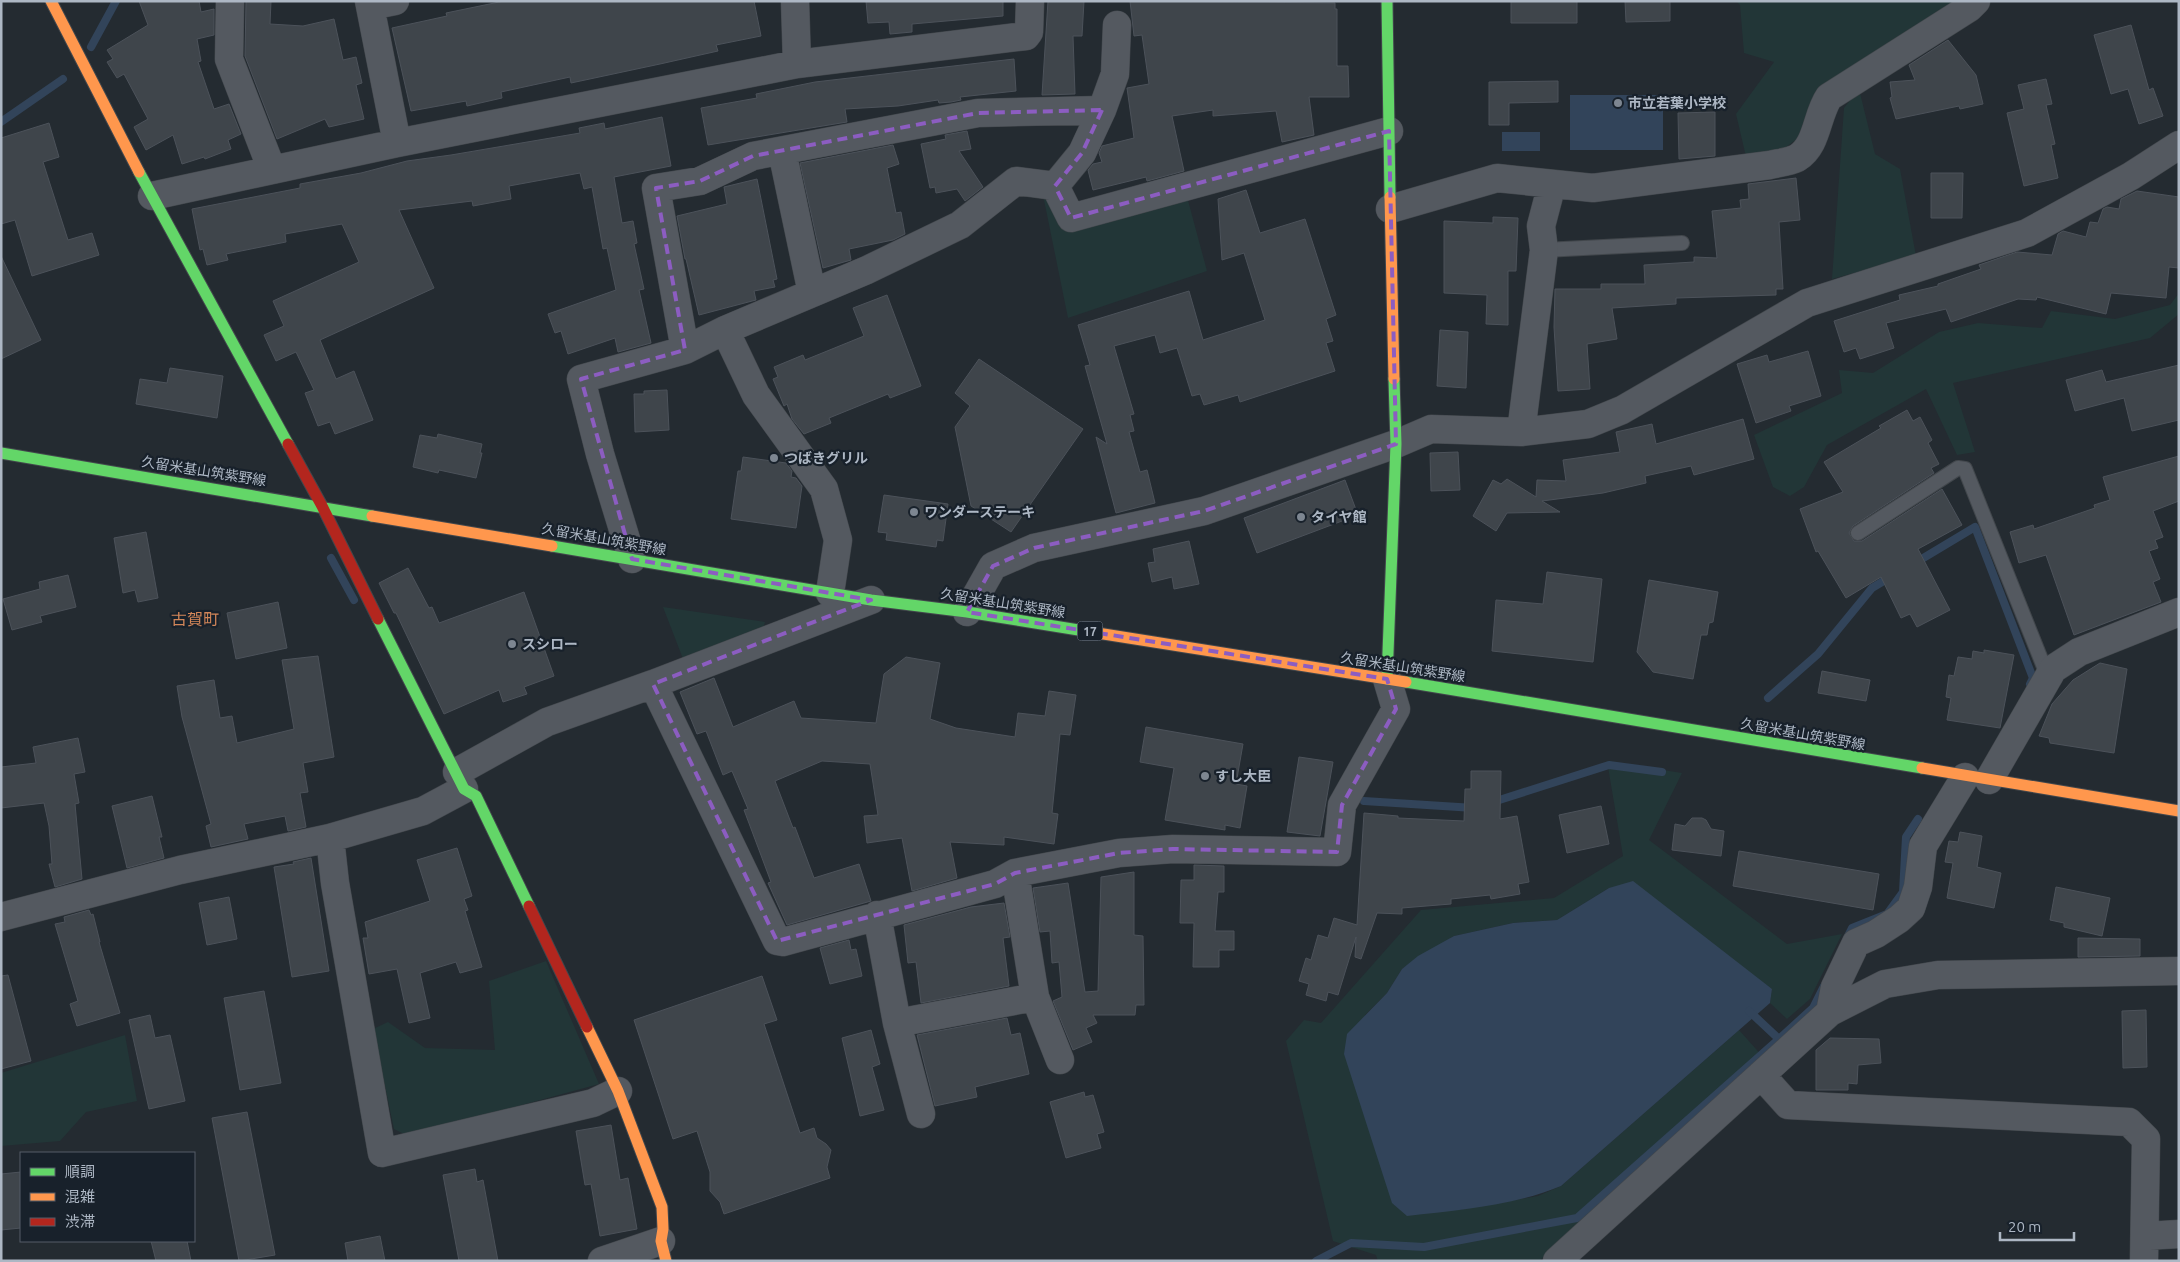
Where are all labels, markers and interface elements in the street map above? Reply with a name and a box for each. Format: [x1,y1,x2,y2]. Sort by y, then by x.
place label: 市立若葉小学校 [1628,95,1726,111]
marker: 市立若葉小学校 [1612,97,1624,109]
place label: つばきグリル [784,450,868,466]
marker: つばきグリル [768,452,780,464]
street label: 久留米基山筑紫野線 [141,453,267,489]
place label: ワンダーステーキ [924,504,1035,520]
marker: ワンダーステーキ [908,506,920,518]
place label: タイヤ館 [1311,509,1367,525]
marker: タイヤ館 [1295,511,1307,523]
street label: 久留米基山筑紫野線 [541,520,667,558]
street label: 久留米基山筑紫野線 [940,585,1066,621]
district label: 古賀町 [171,610,219,628]
road number: 17 [1078,622,1102,640]
place label: スシロー [522,636,578,652]
marker: スシロー [506,638,518,650]
street label: 久留米基山筑紫野線 [1340,649,1466,685]
street label: 久留米基山筑紫野線 [1740,715,1866,753]
place label: すし大臣 [1215,768,1271,784]
marker: すし大臣 [1199,770,1211,782]
legend [20,1152,195,1242]
text: 順調 [65,1163,95,1180]
text: 混雑 [65,1188,95,1205]
scale bar [2000,1210,2074,1242]
text: 渋滞 [65,1213,95,1230]
text: 20 m [2008,1218,2041,1235]

